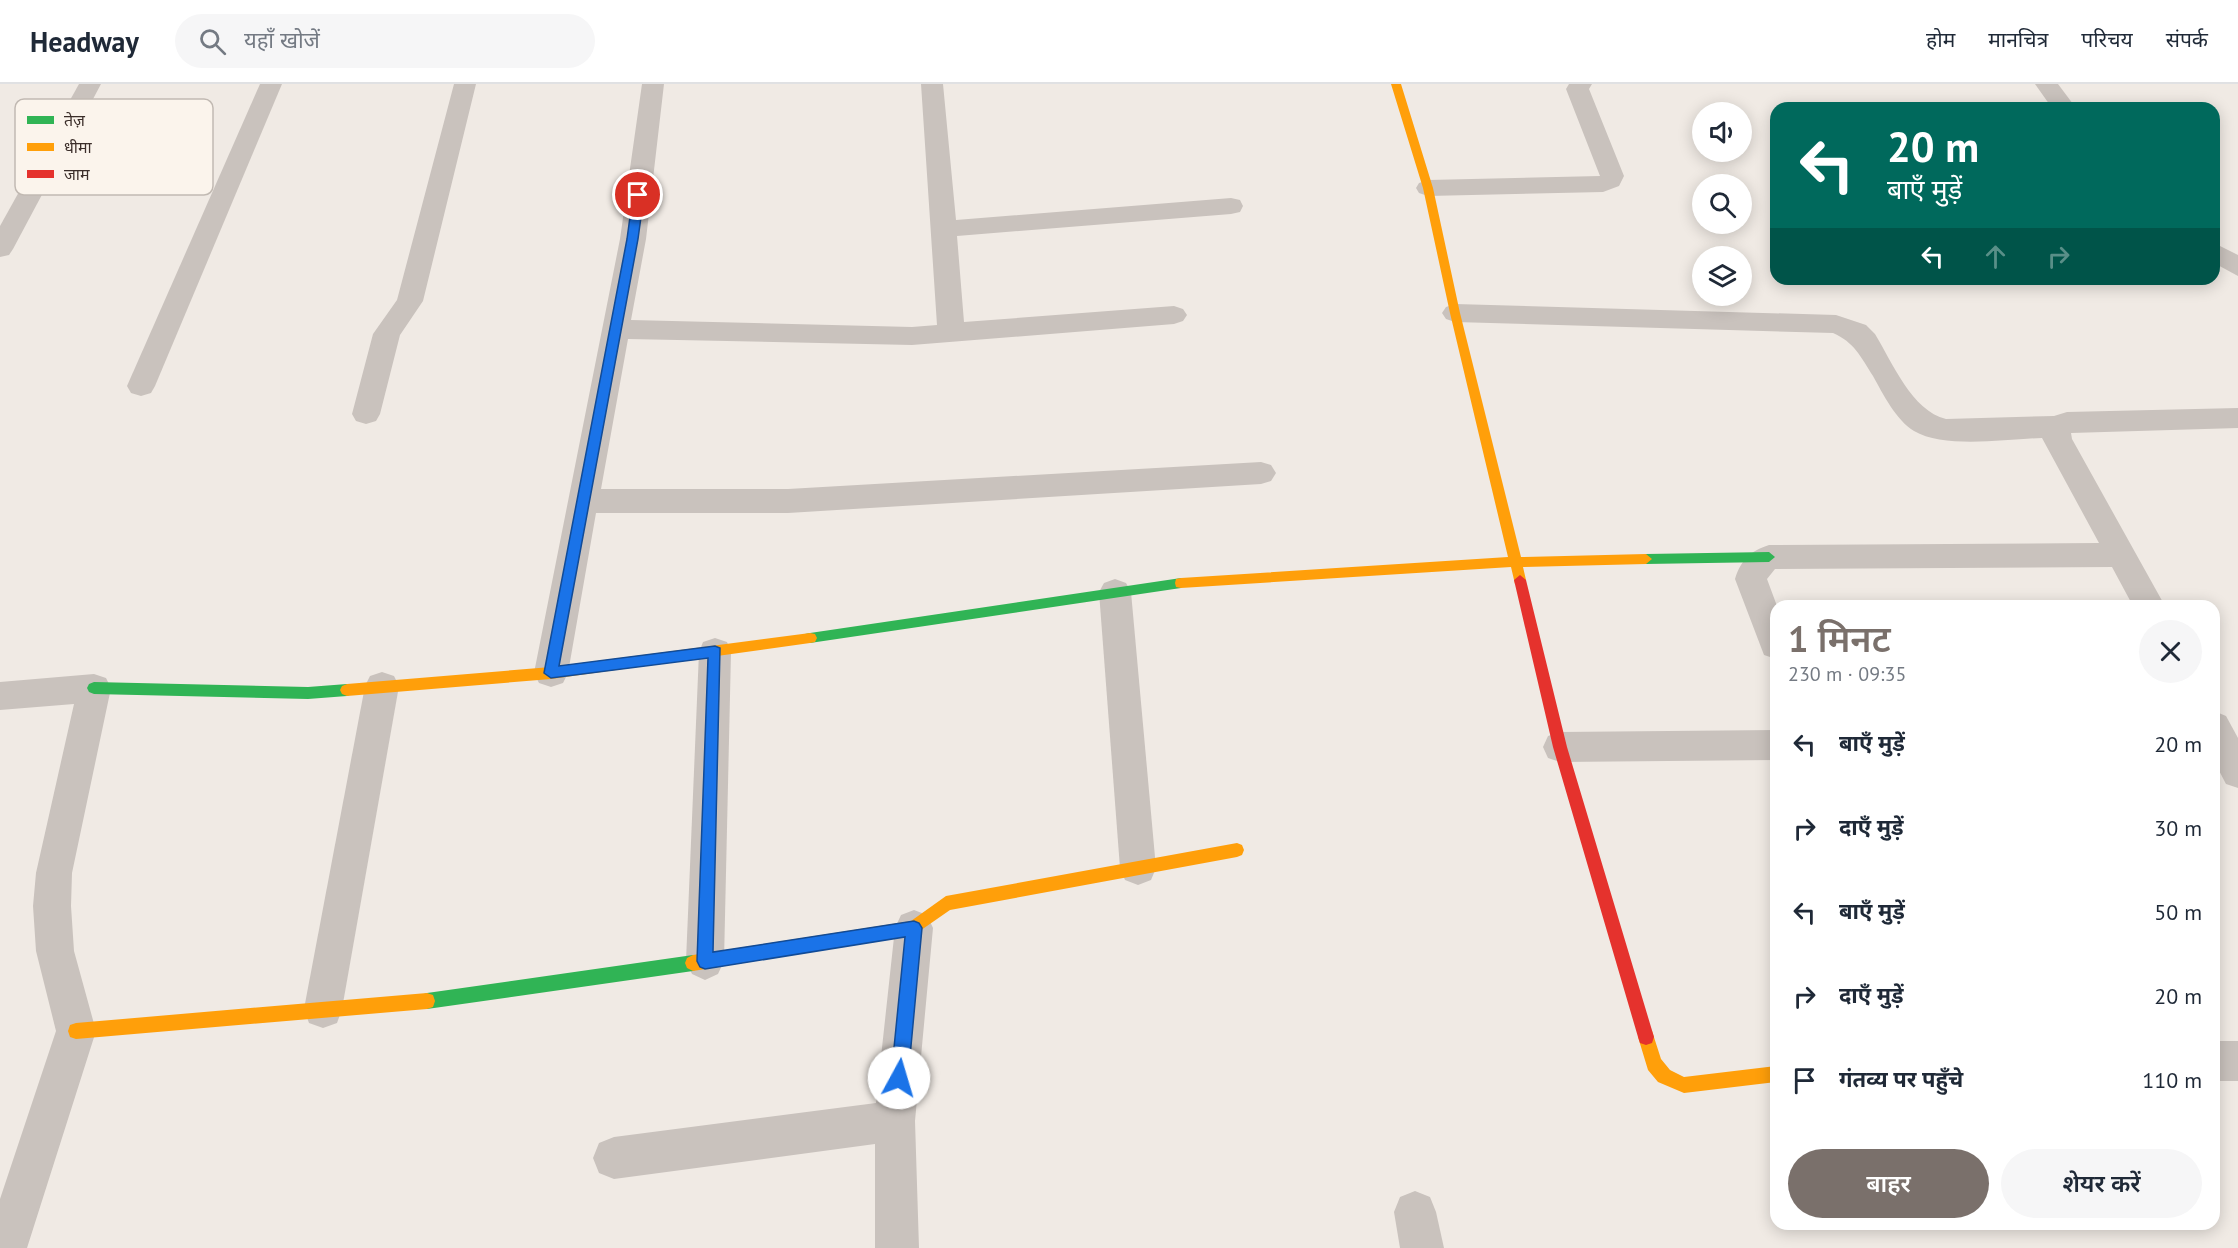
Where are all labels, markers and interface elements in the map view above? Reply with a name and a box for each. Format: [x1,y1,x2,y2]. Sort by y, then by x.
search box [175,14,595,68]
text: Headway [30,23,139,60]
icon: search [196,25,229,58]
text: यहाँ खोजें [244,26,320,54]
text: होम [1926,26,1955,53]
text: मानचित्र [1988,26,2048,53]
text: परिचय [2081,26,2133,53]
text: संपर्क [2166,26,2208,53]
legend [15,99,213,195]
map controls [1692,102,1752,306]
button: sound [1692,102,1752,162]
text: तेज़ [64,110,86,130]
text: 20 m [1887,119,1979,174]
icon: left [1788,126,1866,204]
text: धीमा [64,137,93,157]
text: जाम [64,164,90,184]
pin [612,169,663,220]
text: बाएँ मुड़ें [1887,172,1962,206]
button: search [1692,174,1752,234]
icon: arrive [621,178,654,211]
icon: left [1916,240,1949,273]
icon: ahead [1979,240,2012,273]
icon: right [2042,240,2075,273]
button: layers [1692,246,1752,306]
text: 1 मिनट [1788,615,1891,662]
button: close [2139,620,2202,683]
text: 230 m · 09:35 [1788,661,1906,687]
icon: left [1788,728,1821,761]
text: बाएँ मुड़ें [1839,729,1905,757]
text: 20 m [2154,730,2202,758]
icon: right [1788,812,1821,845]
text: दाएँ मुड़ें [1839,813,1904,841]
text: 30 m [2154,814,2202,842]
icon: left [1788,896,1821,929]
text: बाएँ मुड़ें [1839,897,1905,925]
text: 50 m [2154,898,2202,926]
icon: right [1788,980,1821,1013]
text: दाएँ मुड़ें [1839,981,1904,1009]
text: 20 m [2154,982,2202,1010]
position arrow [867,1046,931,1110]
icon: arrive [1788,1064,1821,1097]
text: गंतव्य पर पहुँचे [1839,1065,1963,1093]
text: 110 m [2142,1066,2202,1094]
button: बाहर [1788,1149,1989,1218]
button: शेयर करें [2001,1149,2202,1218]

